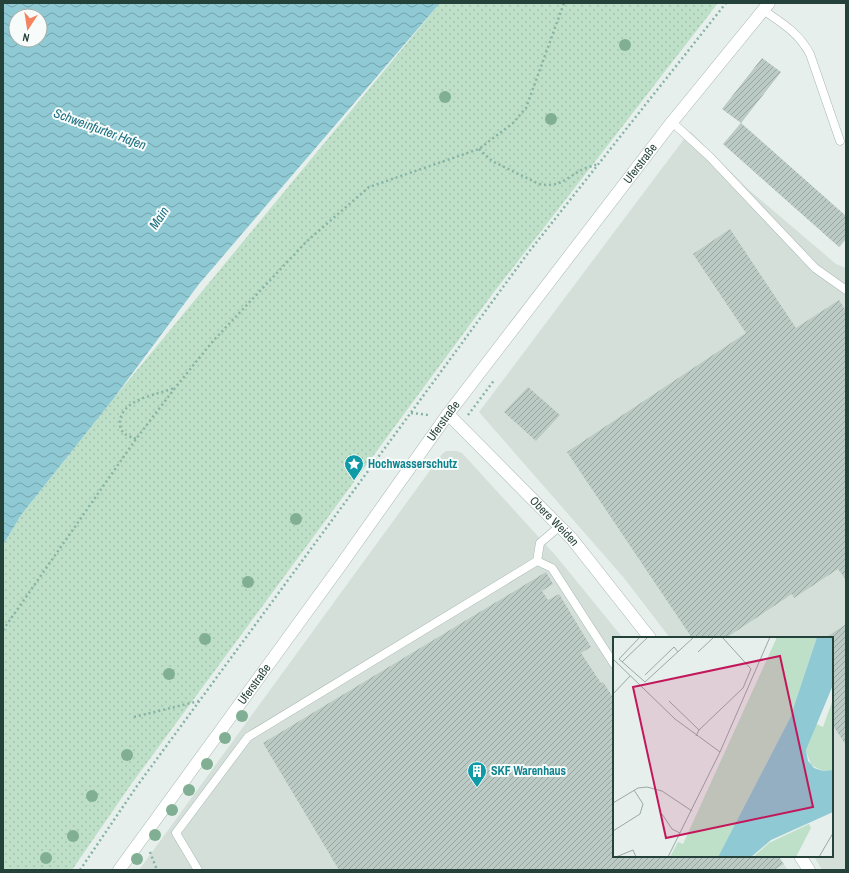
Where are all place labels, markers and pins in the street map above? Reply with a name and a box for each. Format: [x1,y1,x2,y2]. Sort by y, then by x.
place icon: Hochwasserschutz [343,453,365,481]
place label: Hochwasserschutz [368,456,457,472]
building icon: SKF Warenhaus [466,760,488,788]
place label: SKF Warenhaus [491,763,567,779]

